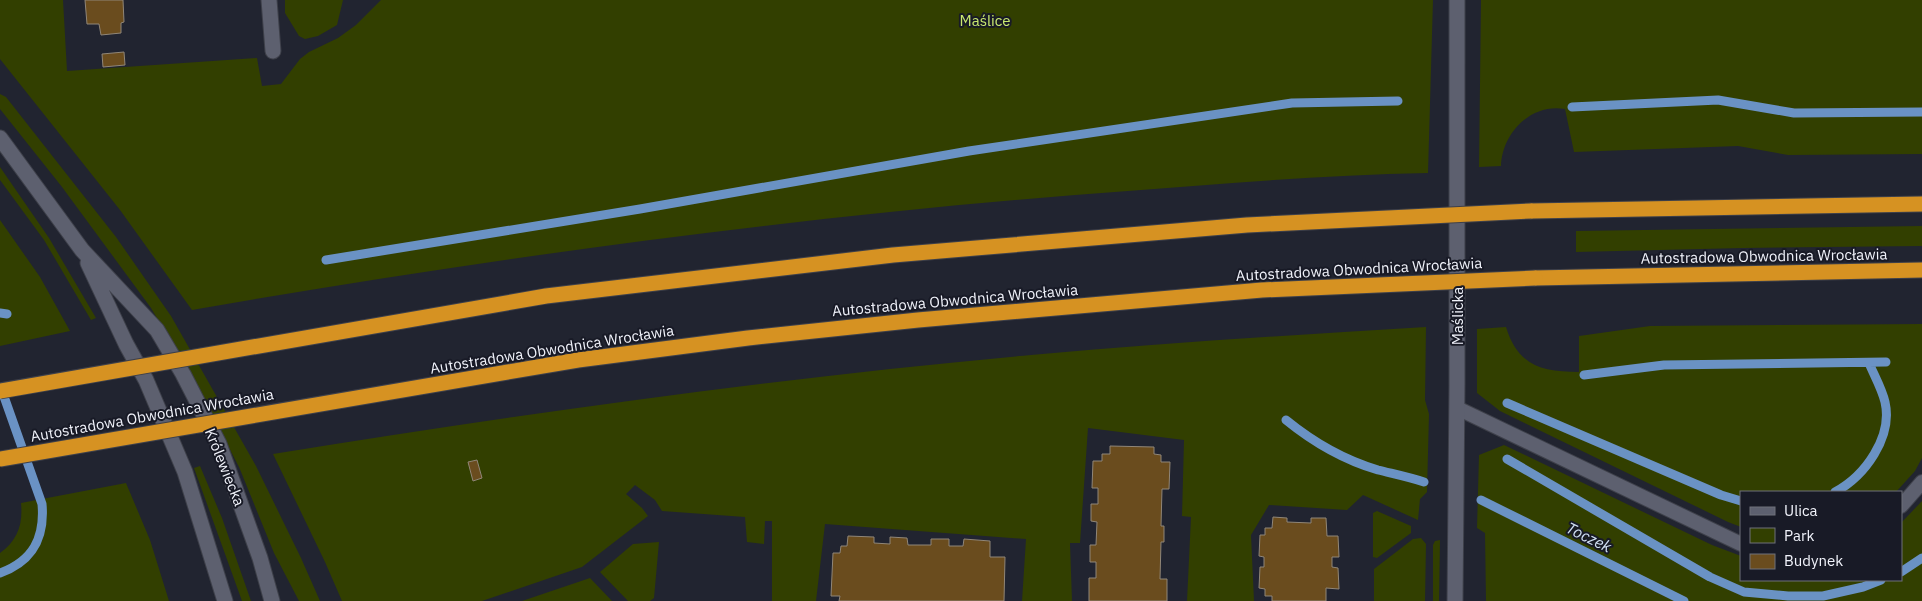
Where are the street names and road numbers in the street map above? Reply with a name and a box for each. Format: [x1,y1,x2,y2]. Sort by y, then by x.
street label: Autostradowa Obwodnica Wrocławia [1640,244,1888,268]
street label: Autostradowa Obwodnica Wrocławia [1235,253,1483,285]
street label: Autostradowa Obwodnica Wrocławia [831,280,1079,320]
street label: Maślicka [1448,287,1467,345]
street label: Autostradowa Obwodnica Wrocławia [429,320,675,378]
street label: Autostradowa Obwodnica Wrocławia [29,384,275,446]
street label: Królewiecka [201,425,249,509]

